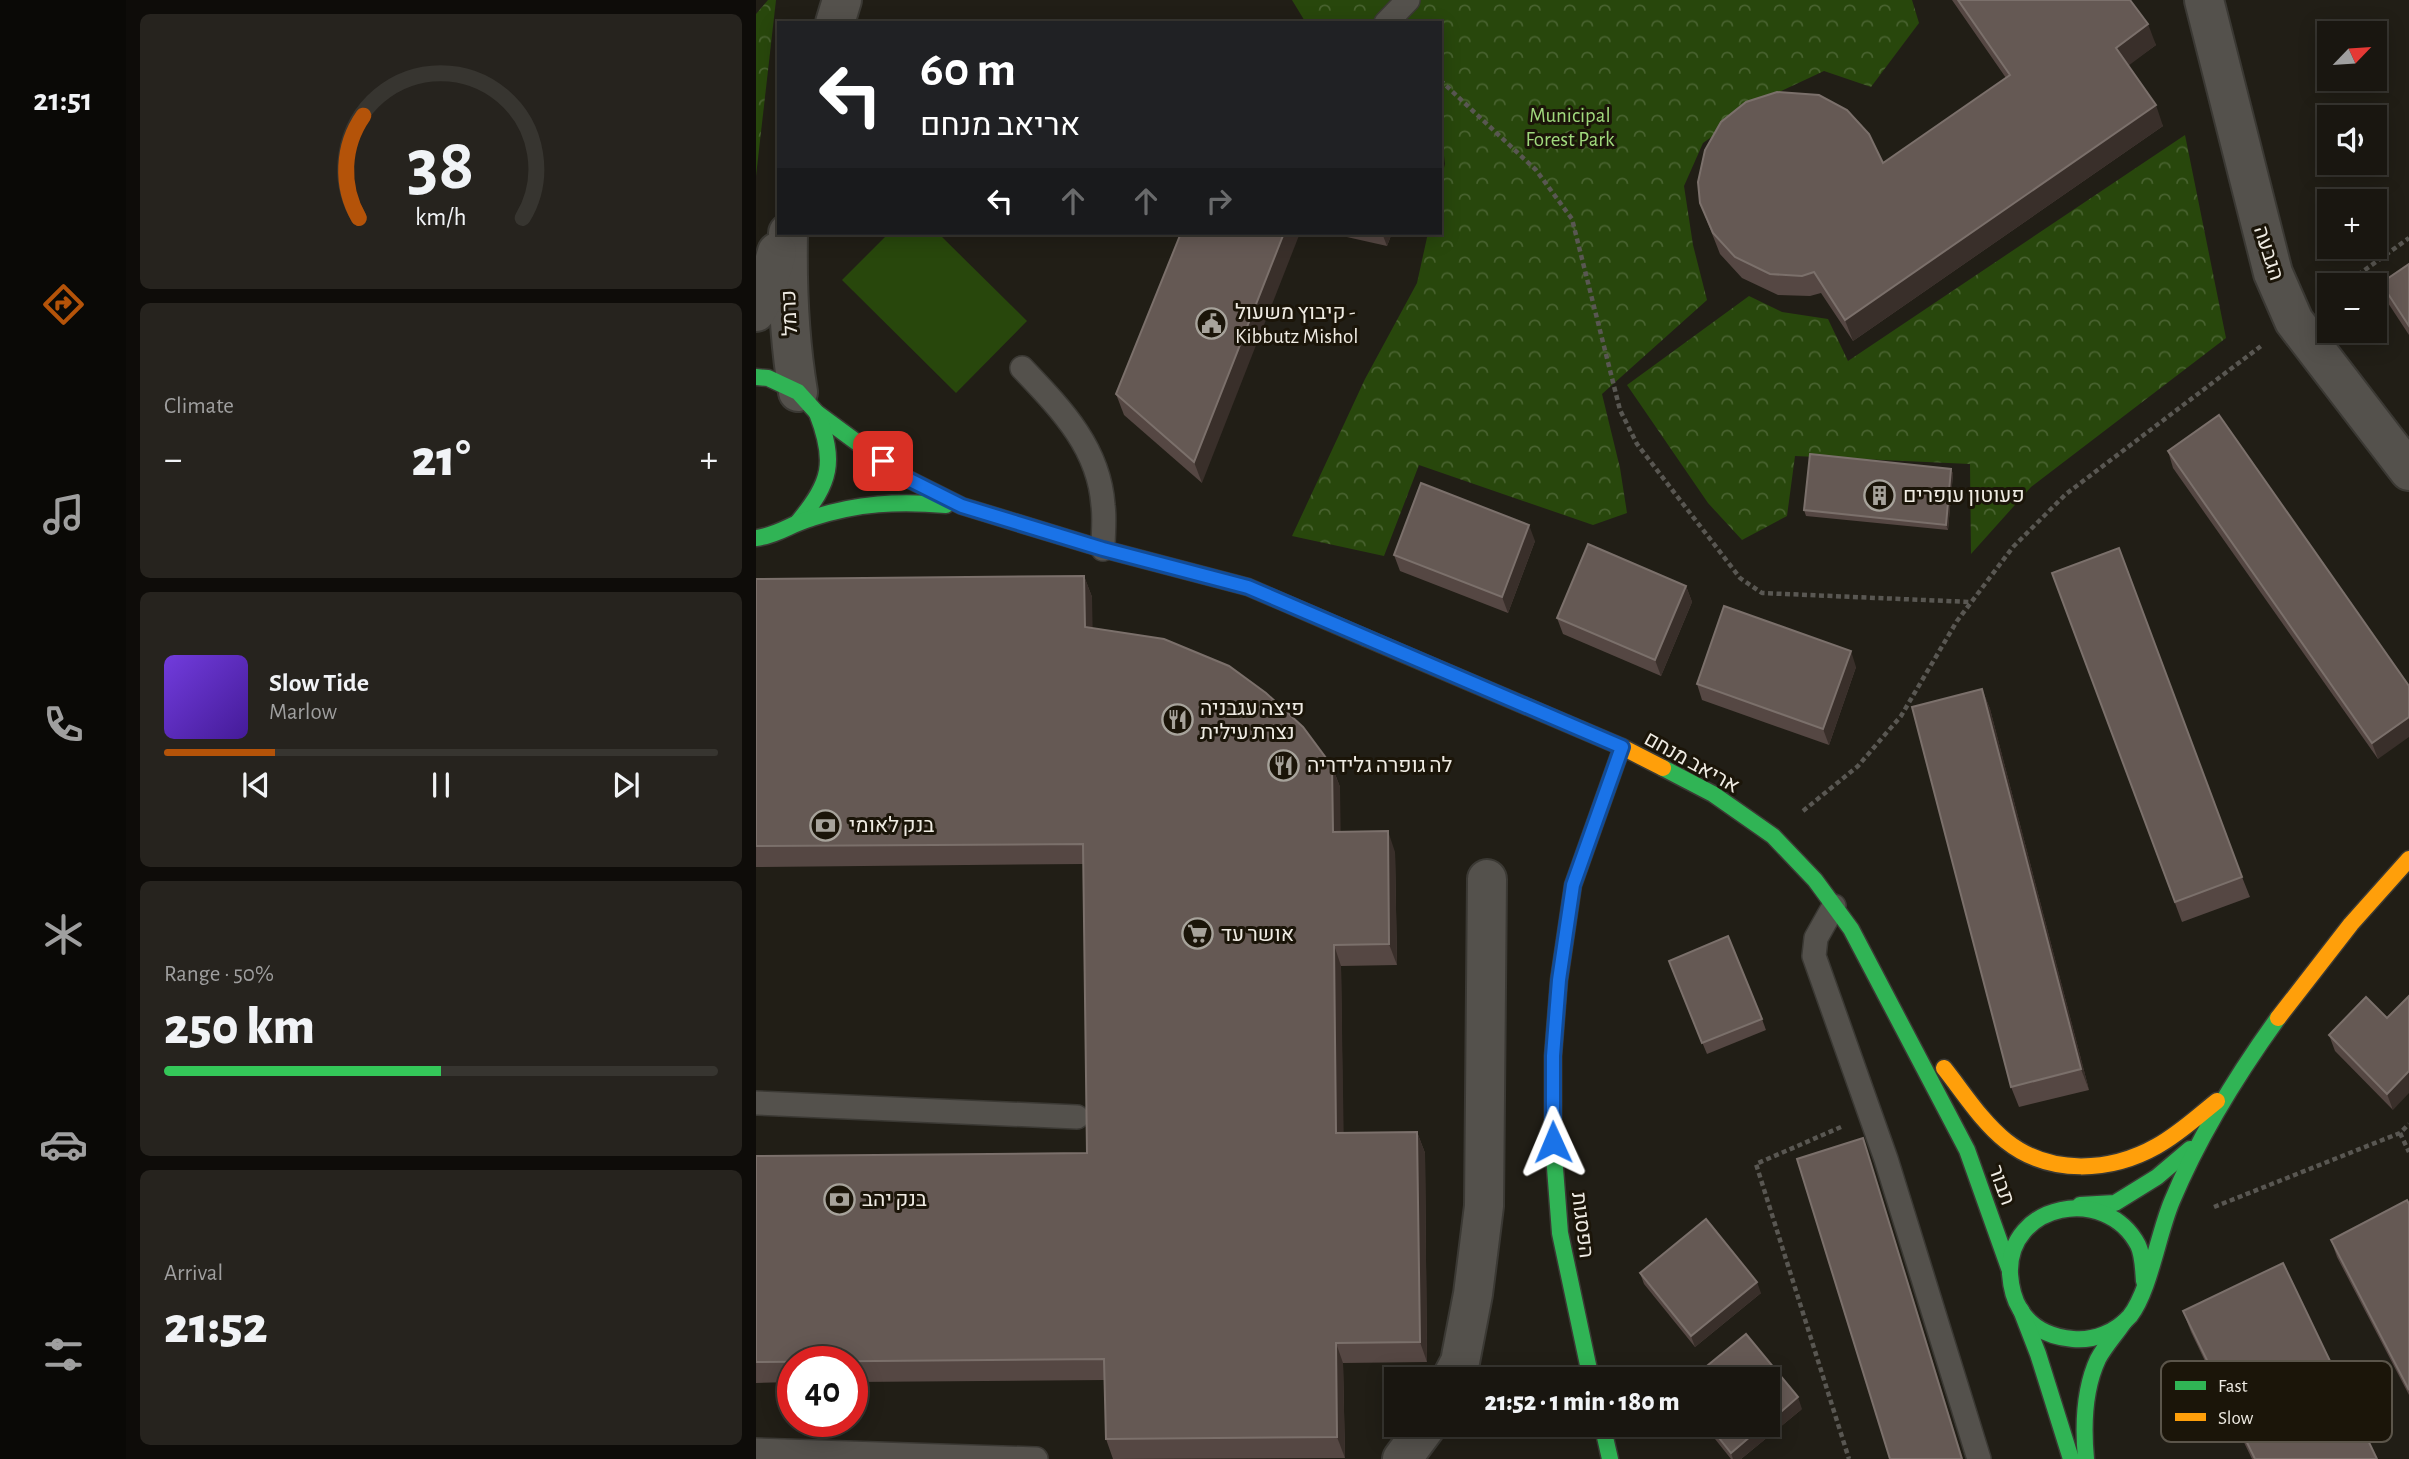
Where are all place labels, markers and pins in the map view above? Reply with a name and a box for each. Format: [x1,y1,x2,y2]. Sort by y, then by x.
place label: קיבוץ משעול - Kibbutz Mishol [1235,302,1359,347]
public building icon: קיבוץ משעול - Kibbutz Mishol [1195,307,1229,341]
pin [853,431,913,491]
building icon: פעוטון עופרים [1863,478,1897,512]
place label: פעוטון עופרים [1903,485,2025,506]
place label: פיצה עגבניה נצרת עילית [1200,698,1304,743]
restaurant icon: פיצה עגבניה נצרת עילית [1160,703,1194,737]
restaurant icon: לה גופרה גלידריה [1267,748,1301,782]
place label: לה גופרה גלידריה [1307,755,1453,776]
bank icon: בנק לאומי [809,808,843,842]
place label: בנק לאומי [849,815,934,836]
supermarket icon: אושר עד [1181,917,1215,951]
place label: אושר עד [1221,924,1294,945]
bank icon: בנק יהב [822,1182,856,1216]
place label: בנק יהב [862,1189,927,1210]

